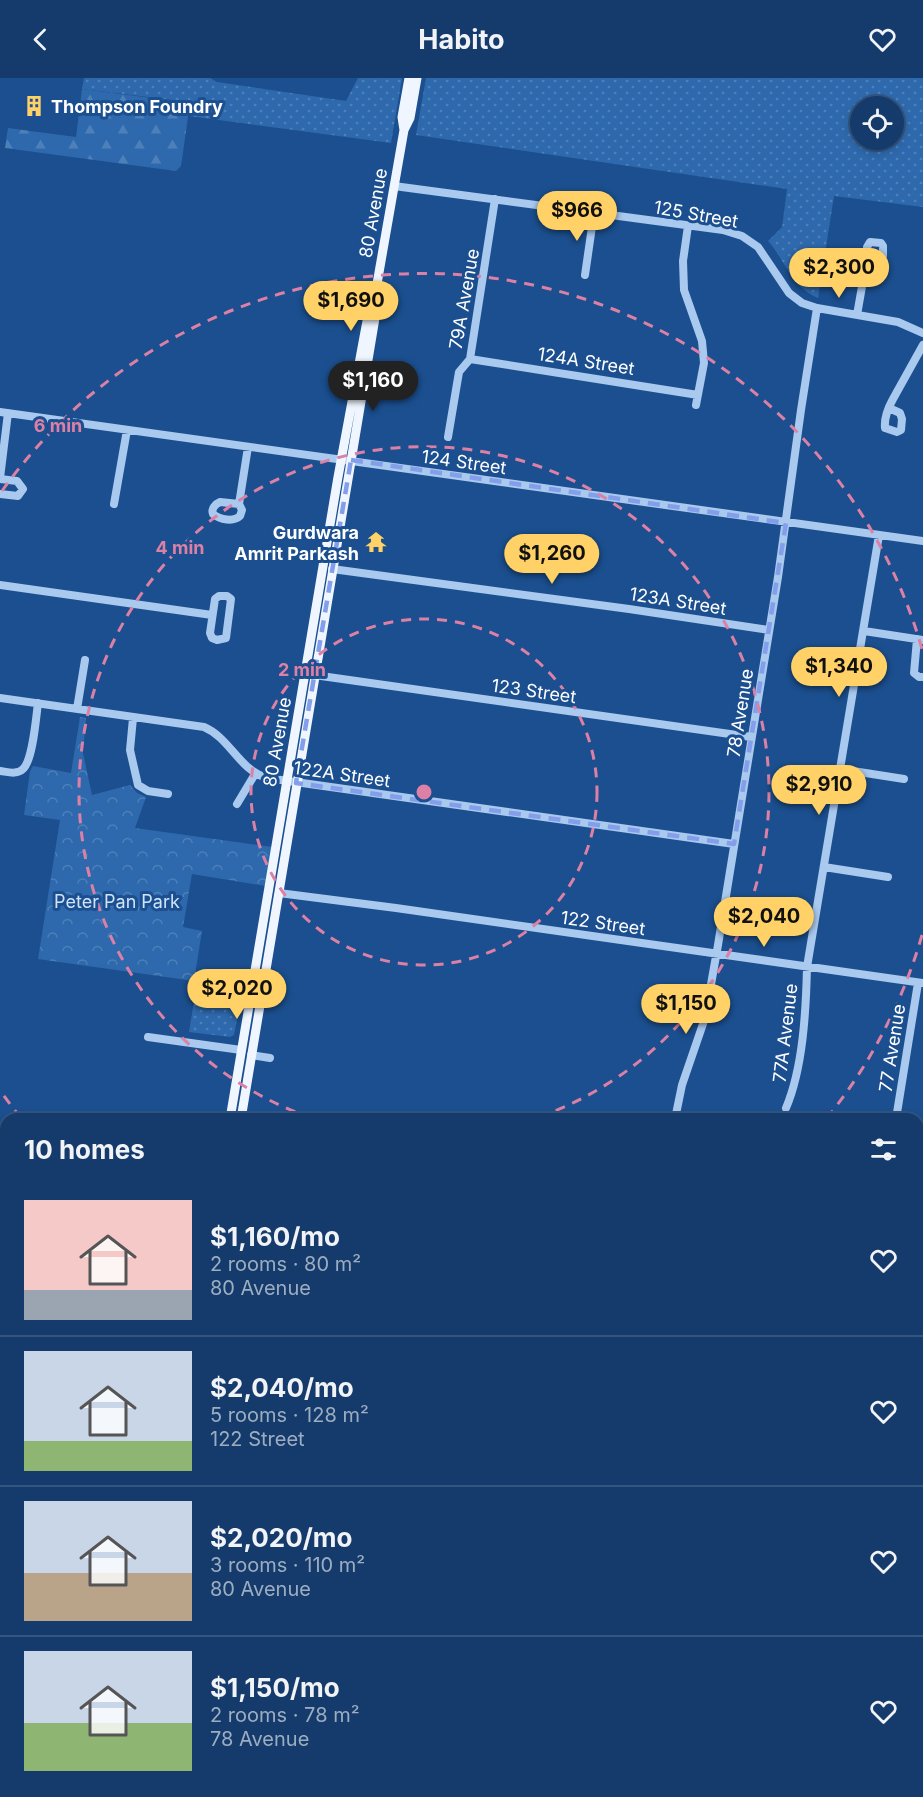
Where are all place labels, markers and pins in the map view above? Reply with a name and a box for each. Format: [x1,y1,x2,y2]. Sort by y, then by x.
building icon: Thompson Foundry [22,94,46,118]
place label: Thompson Foundry [51,96,223,117]
pin: $966 [541,191,613,242]
pin: $2,300 [790,248,888,299]
pin: $1,690 [302,281,400,332]
pin: $1,160 [324,361,422,412]
place label: Gurdwara Amrit Parkash [234,522,359,564]
temple icon: Gurdwara Amrit Parkash [364,530,388,554]
pin: $1,260 [503,534,601,585]
pin: $1,340 [790,647,888,698]
pin: $2,910 [770,765,868,816]
centre of rings [414,782,434,802]
pin: $2,040 [715,897,813,948]
pin: $2,020 [188,969,286,1020]
pin: $1,150 [637,984,735,1035]

